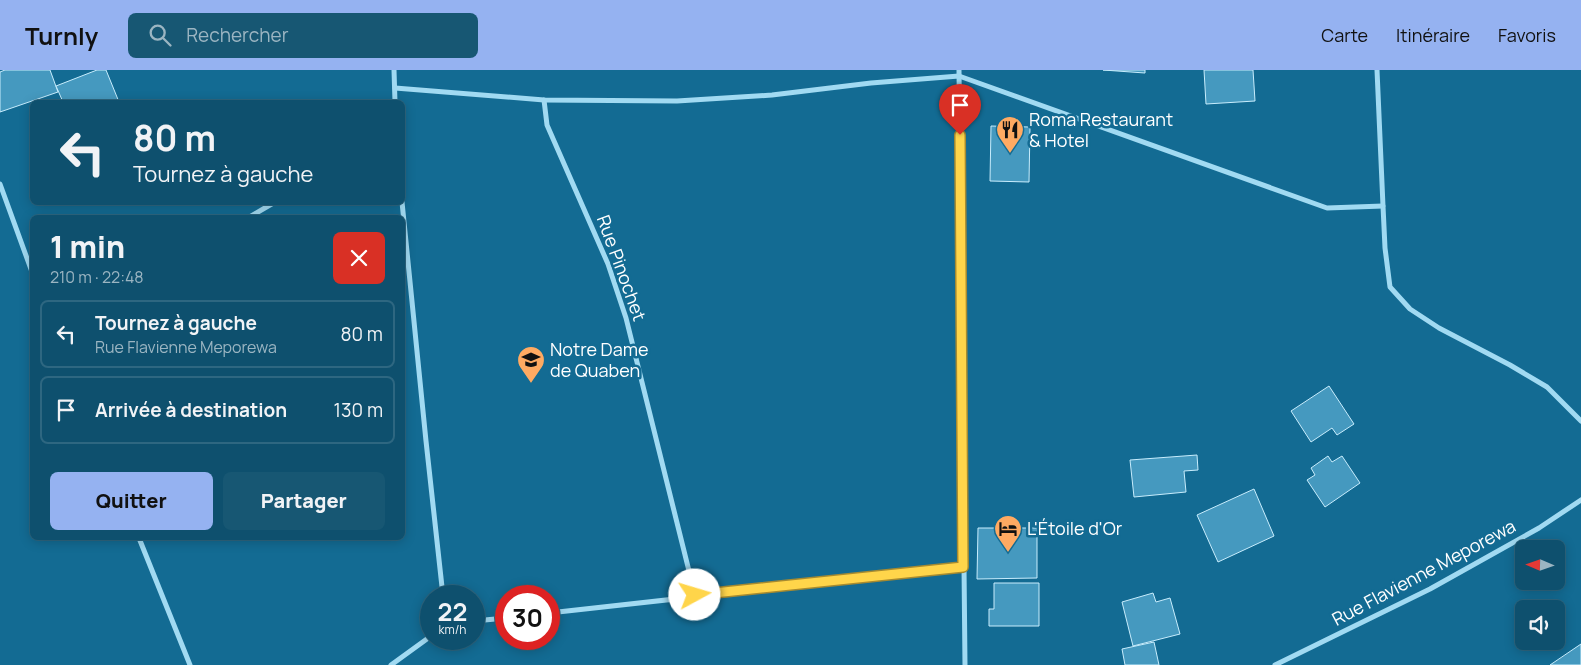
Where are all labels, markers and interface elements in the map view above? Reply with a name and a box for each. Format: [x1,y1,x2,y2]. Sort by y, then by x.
search box [128,13,478,58]
text: Turnly [25,19,98,52]
icon: search [146,21,174,49]
text: Rechercher [186,22,289,48]
text: Carte [1321,23,1368,47]
text: Itinéraire [1396,23,1470,47]
text: Favoris [1498,23,1556,47]
pin [939,84,981,135]
icon: arrive [946,91,974,119]
place label: Roma Restaurant & Hotel [1029,107,1173,152]
text: 80 m [133,114,216,162]
restaurant icon: Roma Restaurant & Hotel [995,115,1025,154]
icon: left [50,120,115,185]
text: Tournez à gauche [133,159,313,189]
street label: Rue Pinochet [592,211,652,324]
text: 1 min [50,226,125,267]
button: close [333,232,385,284]
text: 210 m · 22:48 [50,266,144,288]
text: Tournez à gauche [95,310,257,336]
icon: left [52,320,80,348]
text: 80 m [340,321,383,347]
text: Rue Flavienne Meporewa [95,336,277,358]
place label: Notre Dame de Quaben [550,337,648,382]
school or university icon: Notre Dame de Quaben [516,345,546,384]
icon: arrive [52,396,80,424]
text: Arrivée à destination [95,397,287,423]
text: 130 m [334,397,383,423]
button: Quitter [50,472,213,530]
button: Partager [223,472,385,530]
hotel icon: L'Étoile d'Or [993,514,1023,553]
street label: Rue Flavienne Meporewa [1328,514,1519,631]
place label: L'Étoile d'Or [1027,516,1123,540]
north arrow [1515,540,1565,590]
map controls [1515,540,1565,650]
position arrow [668,568,720,620]
speed limit sign: 30 [495,585,560,650]
text: 22 [438,594,467,629]
button: sound [1515,600,1565,650]
text: km/h [439,621,466,638]

